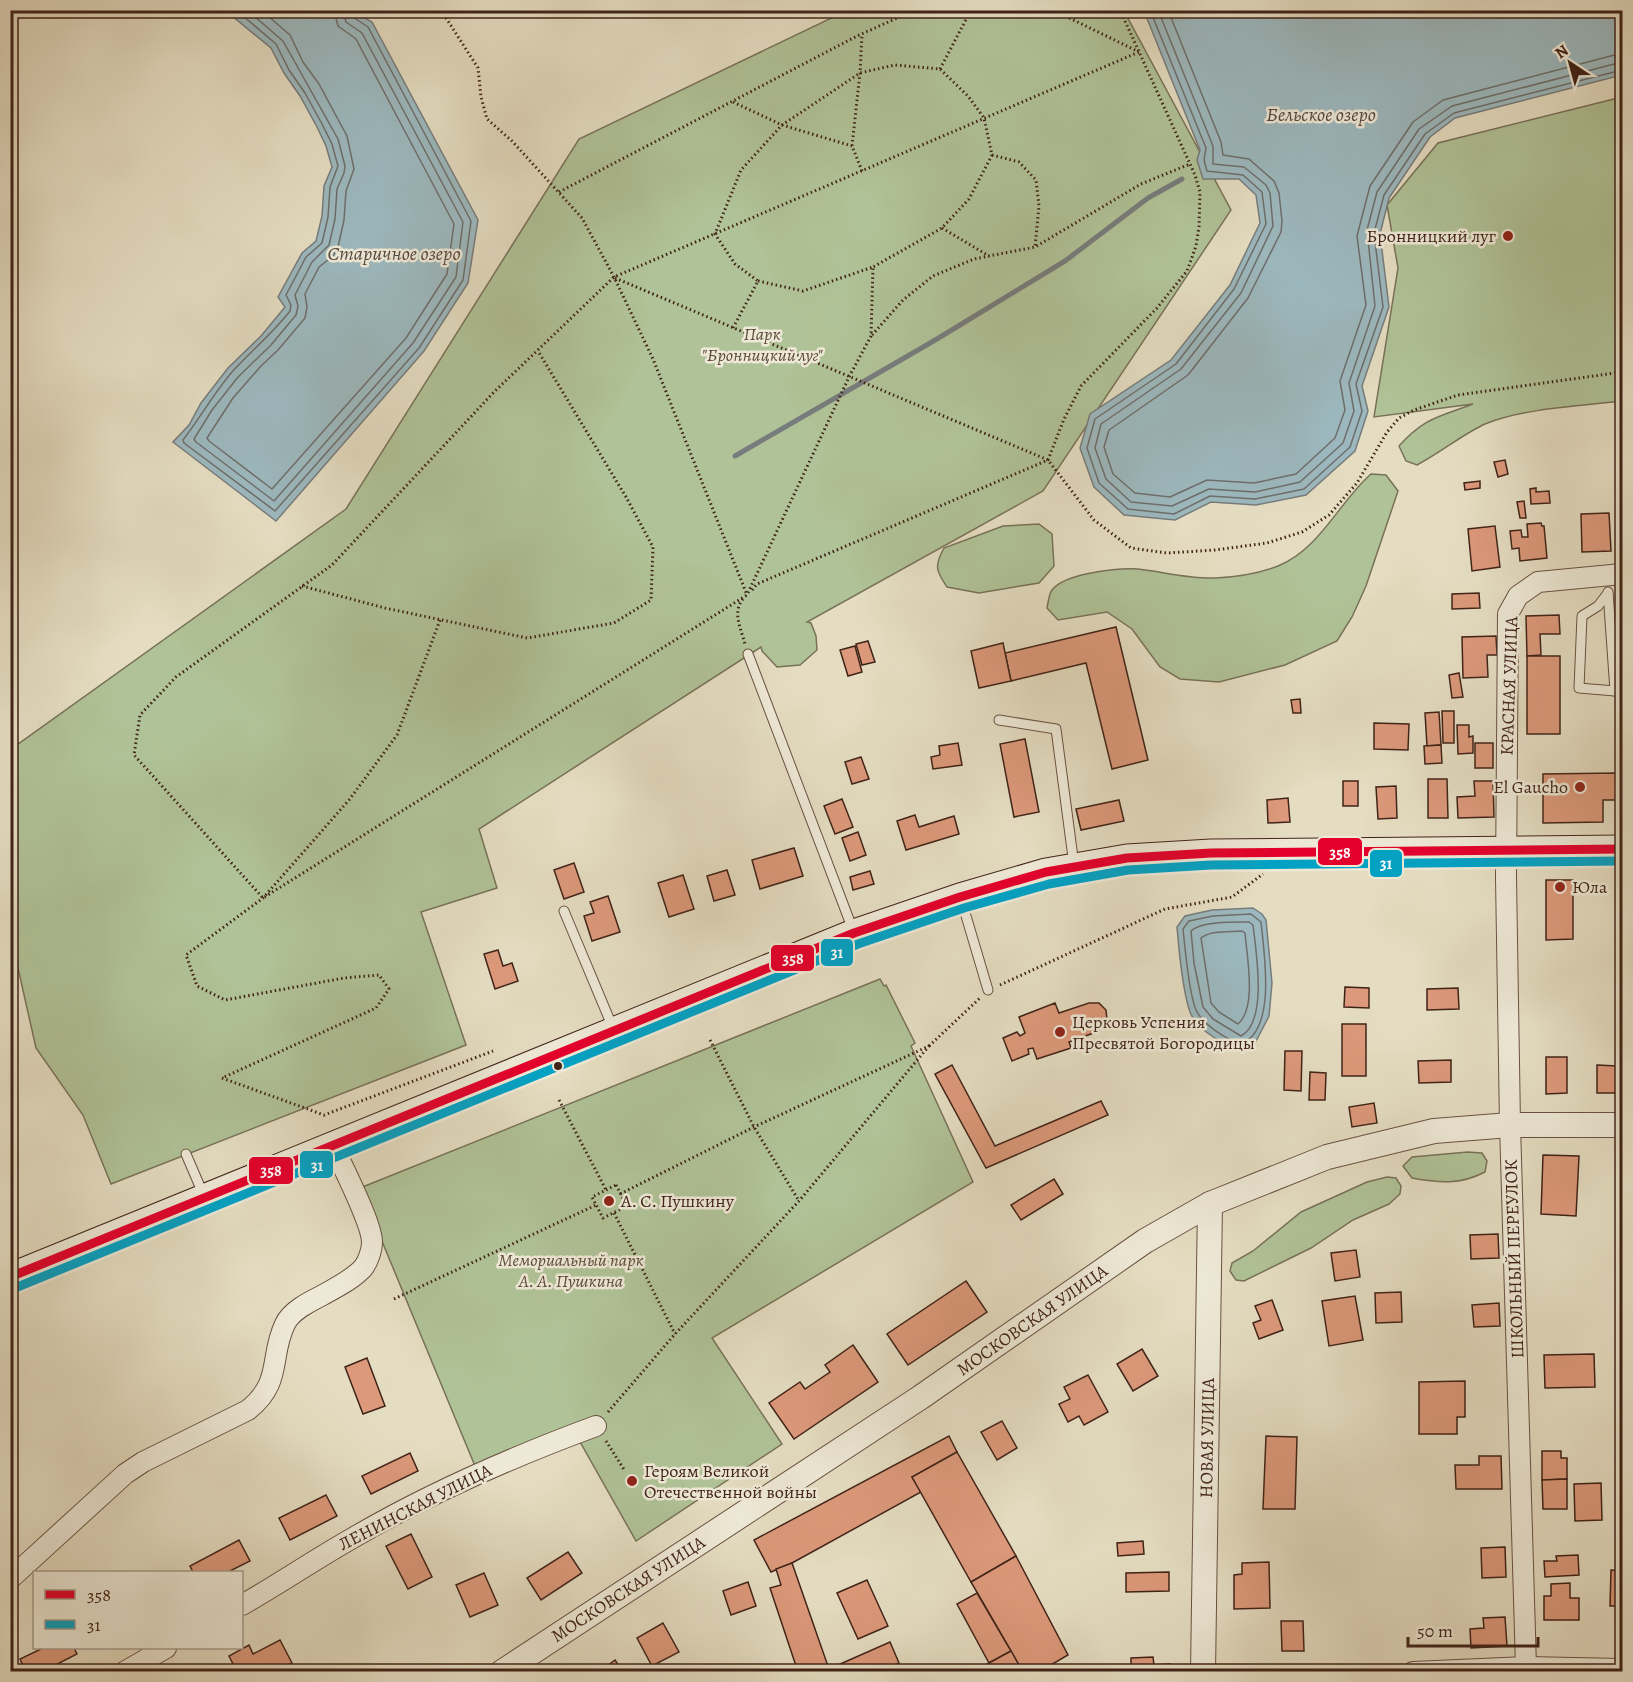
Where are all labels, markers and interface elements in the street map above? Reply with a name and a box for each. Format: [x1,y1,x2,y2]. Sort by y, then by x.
north arrow [1540,33,1600,93]
text: N [1551,39,1573,64]
water label: Бельское озеро [1266,101,1376,128]
place label: Бронницкий луг [1367,224,1496,248]
marker: Бронницкий луг [1501,229,1515,243]
water label: Старичное озеро [327,240,461,267]
park label: Парк "Бронницкий луг" [701,322,823,367]
street label: КРАСНАЯ УЛИЦА [1495,615,1523,756]
place label: El Gaucho [1493,775,1568,799]
marker: El Gaucho [1573,780,1587,794]
line badge: 358 [1317,837,1363,866]
text: 358 [1329,842,1351,864]
line badge: 31 [1369,849,1403,878]
text: 31 [1380,853,1393,875]
place label: Юла [1572,875,1608,899]
marker: Юла [1553,880,1567,894]
line badge: 31 [820,938,854,967]
text: 31 [831,942,844,964]
line badge: 358 [770,944,815,972]
text: 358 [782,948,804,970]
place label: Церковь Успения Пресвятой Богородицы [1072,1010,1255,1055]
marker: Церковь Успения Пресвятой Богородицы [1053,1025,1067,1039]
unlabelled marker [552,1060,564,1072]
line badge: 31 [299,1150,334,1179]
text: 31 [311,1155,324,1177]
line badge: 358 [248,1156,294,1185]
street label: ШКОЛЬНЫЙ ПЕРЕУЛОК [1499,1159,1529,1359]
text: 358 [260,1160,282,1182]
place label: А. С. Пушкину [620,1189,735,1213]
marker: А. С. Пушкину [602,1194,616,1208]
park label: Мемориальный парк А. А. Пушкина [498,1248,644,1293]
street label: МОСКОВСКАЯ УЛИЦА [952,1259,1113,1381]
street label: НОВАЯ УЛИЦА [1194,1377,1220,1498]
street label: ЛЕНИНСКАЯ УЛИЦА [334,1458,496,1556]
place label: Героям Великой Отечественной войны [644,1459,817,1504]
marker: Героям Великой Отечественной войны [625,1474,639,1488]
street label: МОСКОВСКАЯ УЛИЦА [546,1530,710,1648]
legend [33,1571,243,1649]
text: 358 [87,1583,111,1607]
scale bar [1408,1610,1538,1648]
text: 31 [87,1613,101,1637]
text: 50 m [1417,1619,1453,1643]

